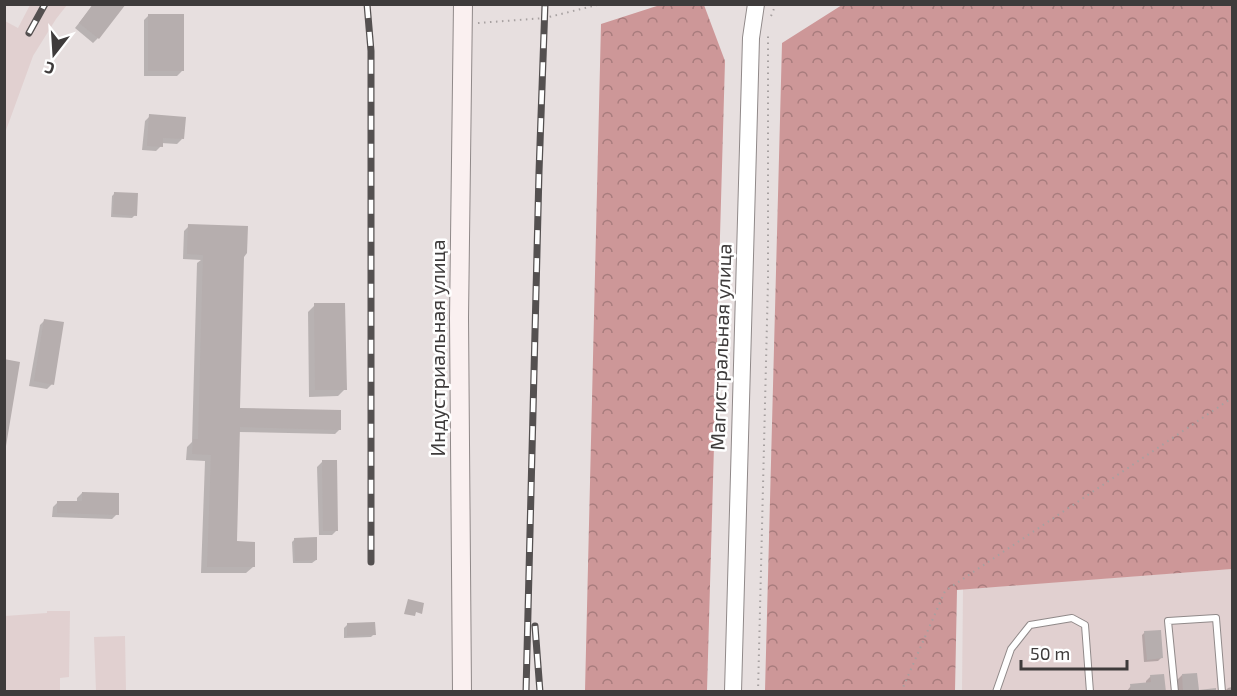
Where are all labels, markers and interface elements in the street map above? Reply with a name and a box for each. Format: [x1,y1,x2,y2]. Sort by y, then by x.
north arrow [24,24,84,84]
text: С [42,58,57,79]
street label: Индустриальная улица [425,239,450,457]
street label: Магистральная улица [704,243,737,451]
scale bar [1021,633,1128,671]
text: 50 m [1030,642,1070,664]

